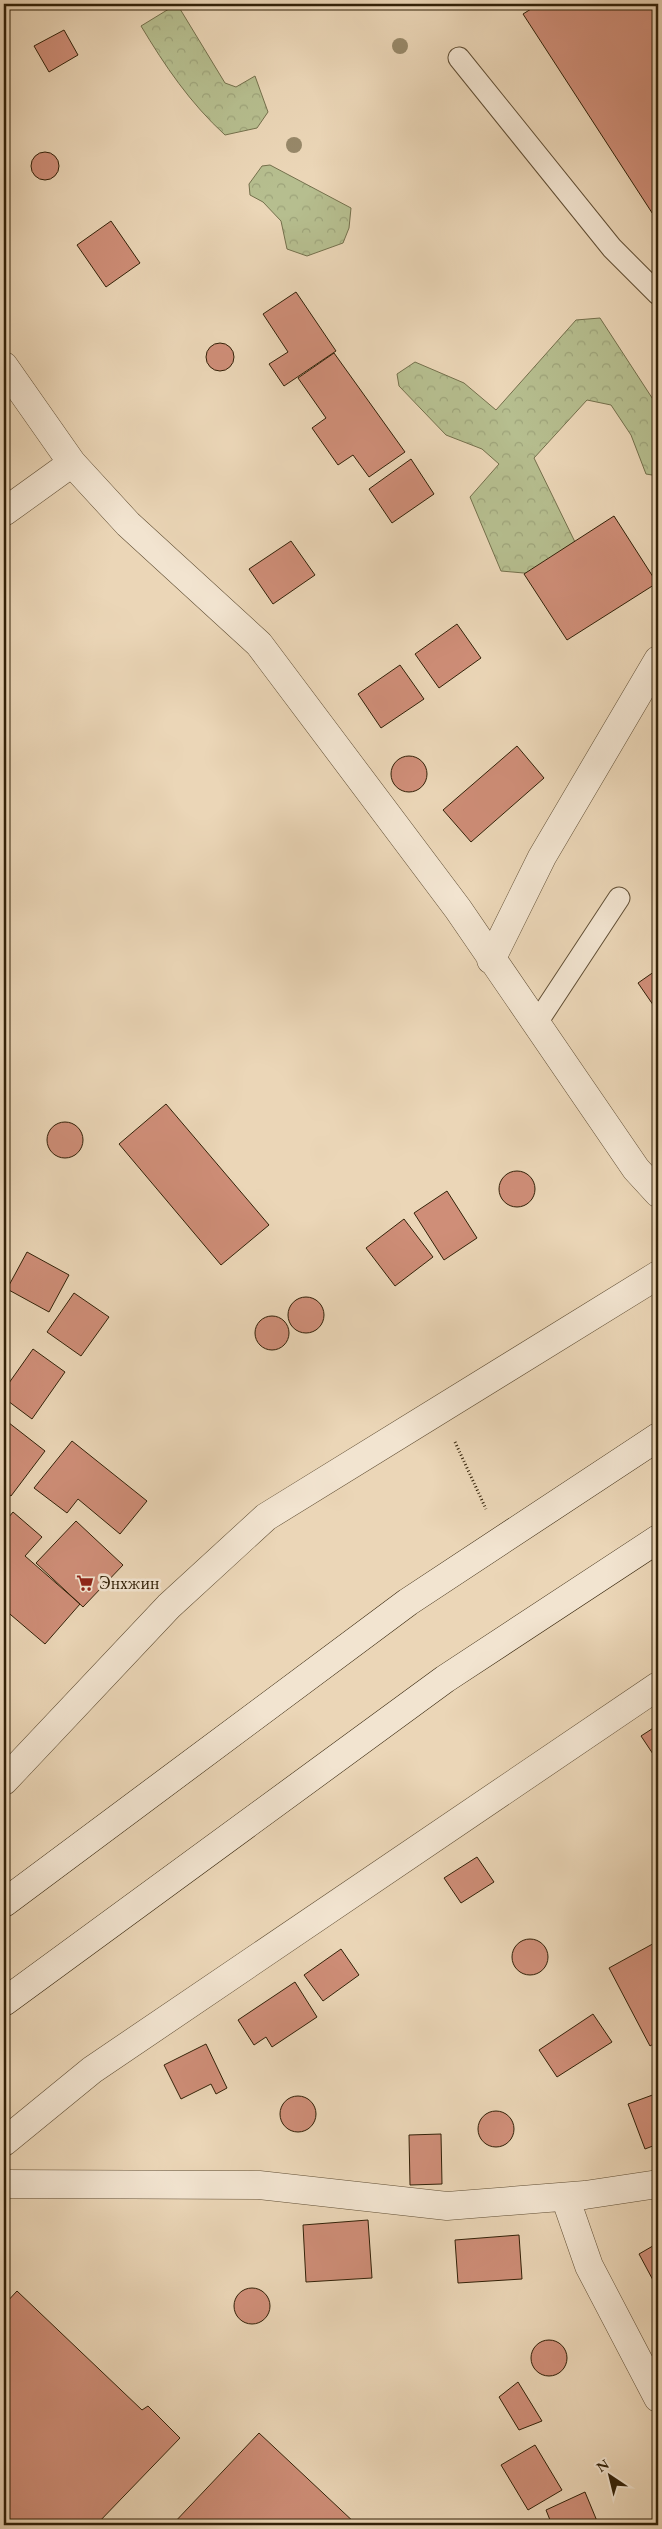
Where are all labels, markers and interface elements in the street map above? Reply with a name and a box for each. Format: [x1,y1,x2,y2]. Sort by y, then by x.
place label: Энхжин [99,1571,159,1594]
supermarket icon: Энхжин [75,1573,95,1593]
north arrow [584,2452,634,2502]
text: N [593,2454,613,2476]

